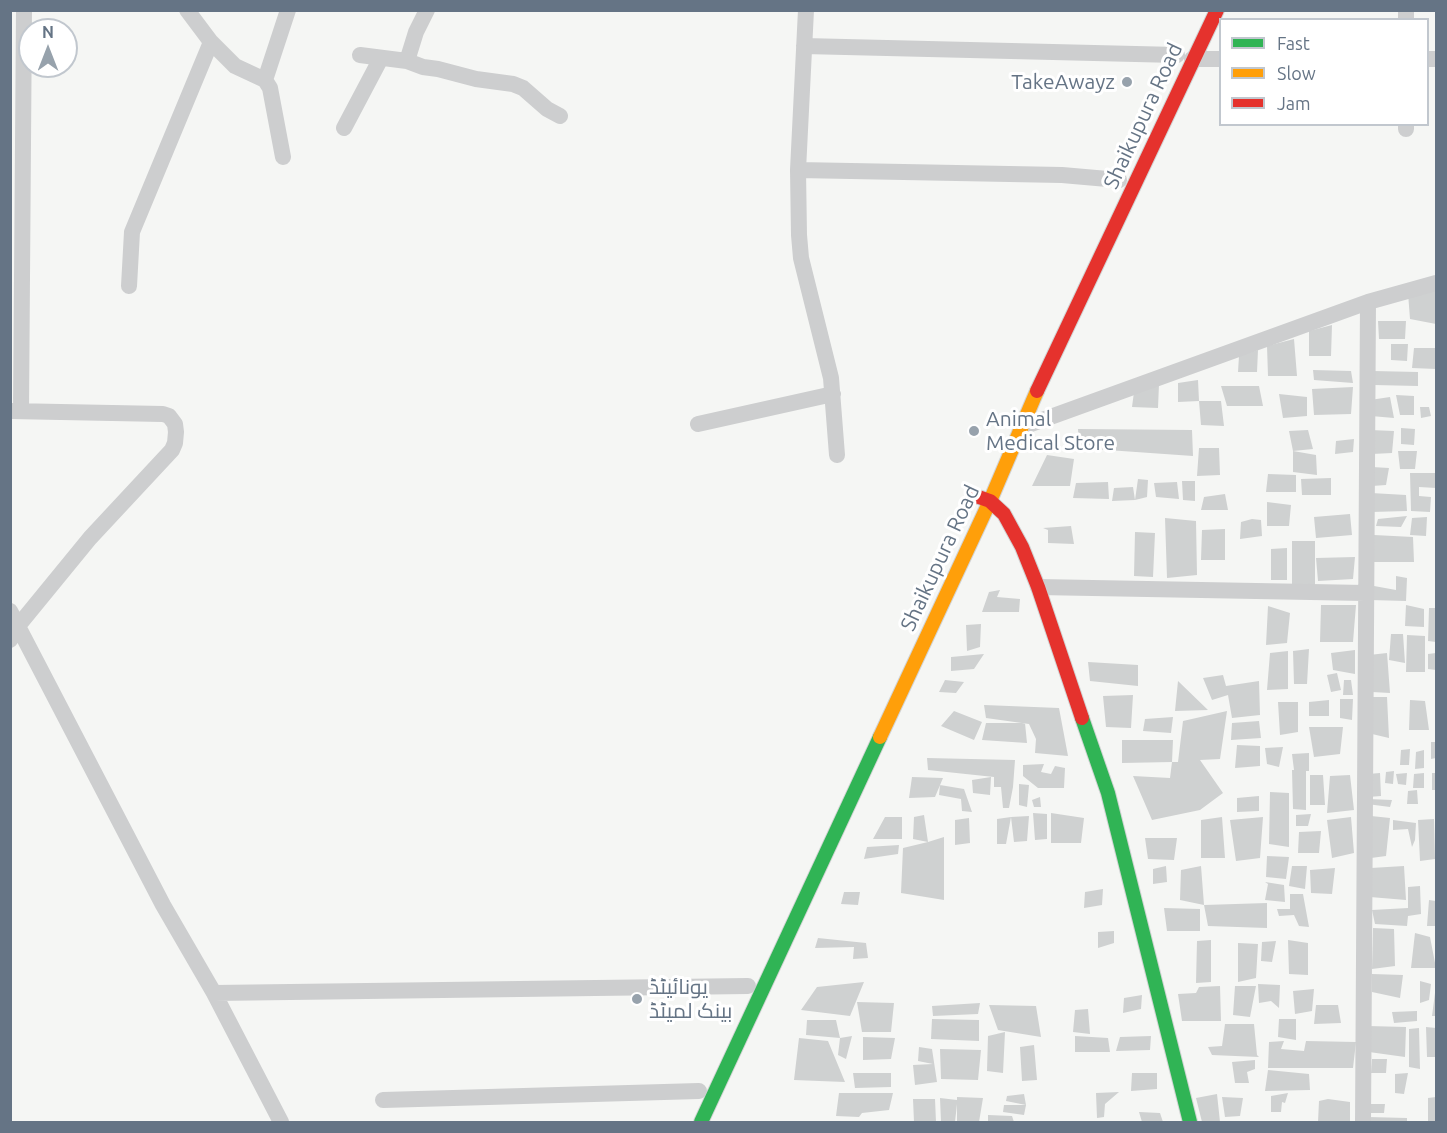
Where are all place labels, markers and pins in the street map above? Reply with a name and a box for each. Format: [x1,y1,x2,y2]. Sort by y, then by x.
place label: TakeAwayz [1011,69,1115,95]
marker: TakeAwayz [1120,75,1134,89]
place label: Animal Medical Store [986,406,1115,456]
marker: Animal Medical Store [967,424,981,438]
place label: یونائیٹڈ بینک لمیٹڈ [649,974,732,1024]
marker: یونائیٹڈ بینک لمیٹڈ [630,992,644,1006]

